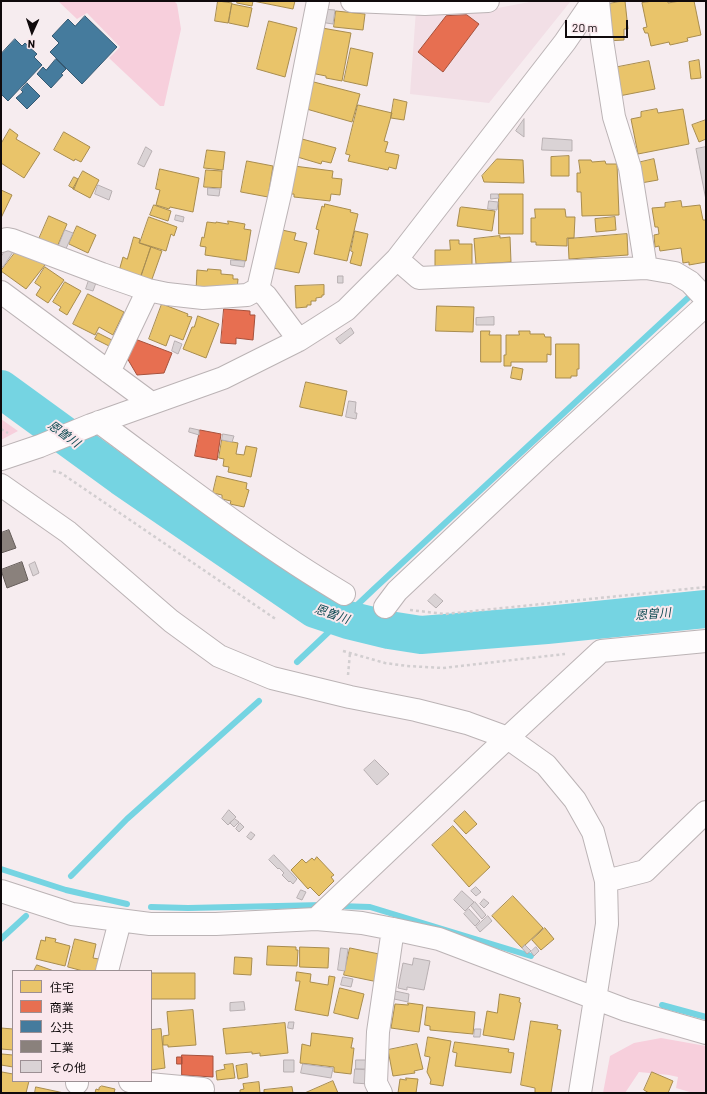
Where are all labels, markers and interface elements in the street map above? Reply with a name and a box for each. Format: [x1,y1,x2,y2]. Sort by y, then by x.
north arrow [12,12,52,52]
scale bar [567,12,630,38]
text: 20 m [572,20,598,34]
text: N [27,38,35,51]
water label: 恩曽川 [45,418,83,450]
water label: 恩曽川 [313,601,351,627]
water label: 恩曽川 [634,605,672,623]
legend [12,970,152,1082]
text: 住宅 [50,980,74,994]
text: 商業 [50,1000,74,1014]
text: 公共 [50,1020,74,1034]
text: 工業 [50,1040,74,1054]
text: その他 [50,1060,86,1074]

